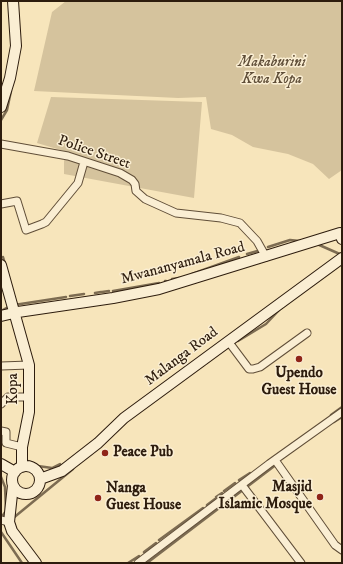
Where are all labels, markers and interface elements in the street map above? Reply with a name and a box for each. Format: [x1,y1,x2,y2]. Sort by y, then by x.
park label: Makaburini Kwa Kopa [238,54,306,89]
street label: Police Street [55,132,133,174]
street label: Mwananyamala Road [119,239,247,289]
street label: Malanga Road [142,324,222,390]
marker: Upendo Guest House [294,354,304,364]
place label: Upendo Guest House [261,365,337,400]
street label: Kopa [5,373,23,405]
place label: Peace Pub [113,444,173,462]
marker: Peace Pub [100,448,110,458]
place label: Masjid Islamic Mosque [218,479,312,514]
place label: Nanga Guest House [106,480,181,515]
marker: Masjid Islamic Mosque [315,492,325,502]
marker: Nanga Guest House [93,493,103,503]

